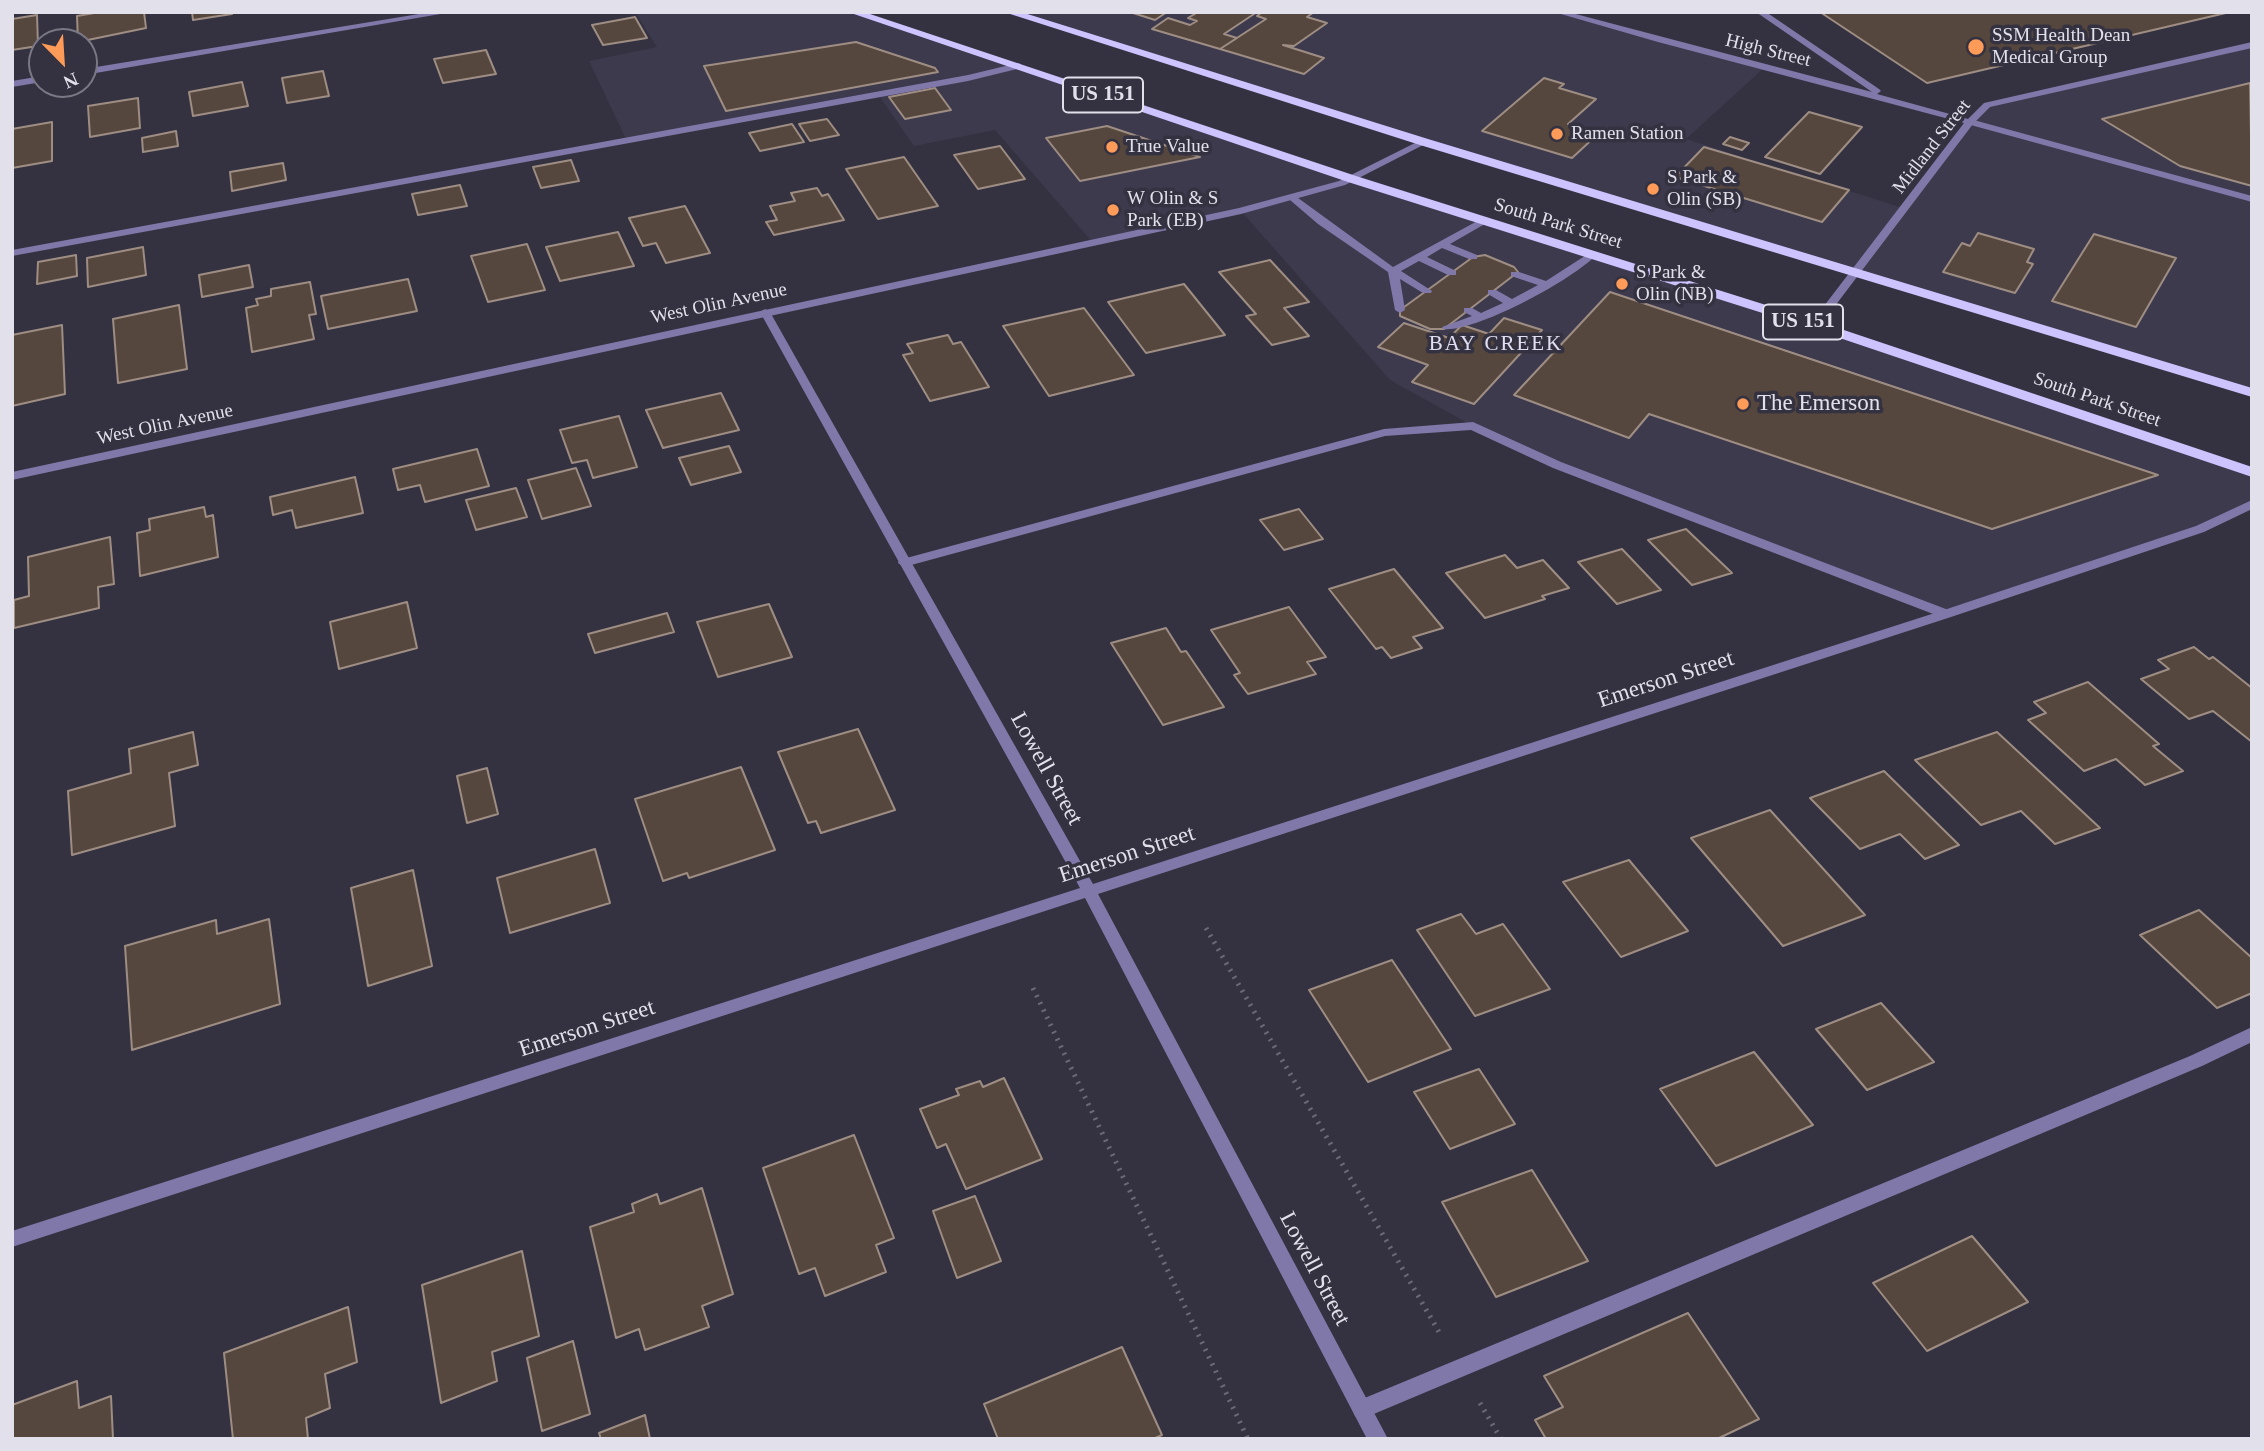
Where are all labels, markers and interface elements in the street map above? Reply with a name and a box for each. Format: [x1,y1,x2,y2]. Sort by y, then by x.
place label: SSM Health Dean Medical Group [1992,25,2130,69]
north arrow [28,28,98,98]
street label: High Street [1723,29,1813,73]
marker: SSM Health Dean Medical Group [1966,37,1986,57]
text: N [60,68,81,93]
road number: US 151 [1063,78,1143,112]
street label: Midland Street [1888,95,1976,199]
place label: Ramen Station [1571,123,1683,145]
marker: Ramen Station [1549,126,1565,142]
place label: True Value [1126,136,1209,158]
marker: True Value [1104,139,1120,155]
place label: S Park & Olin (SB) [1667,167,1741,211]
marker: S Park & Olin (SB) [1645,181,1661,197]
place label: W Olin & S Park (EB) [1127,188,1218,232]
street label: South Park Street [1491,194,1625,254]
marker: W Olin & S Park (EB) [1105,202,1121,218]
place label: S Park & Olin (NB) [1636,262,1714,306]
marker: S Park & Olin (NB) [1614,276,1630,292]
street label: West Olin Avenue [649,278,789,330]
road number: US 151 [1763,304,1843,340]
district label: BAY CREEK [1430,331,1562,357]
street label: South Park Street [2030,368,2164,432]
place label: The Emerson [1757,390,1880,418]
marker: The Emerson [1735,396,1751,412]
street label: West Olin Avenue [95,399,235,451]
street label: Emerson Street [1595,645,1737,715]
street label: Lowell Street [1004,708,1088,830]
street label: Emerson Street [1056,820,1198,890]
street label: Emerson Street [516,994,658,1064]
street label: Lowell Street [1273,1208,1355,1330]

